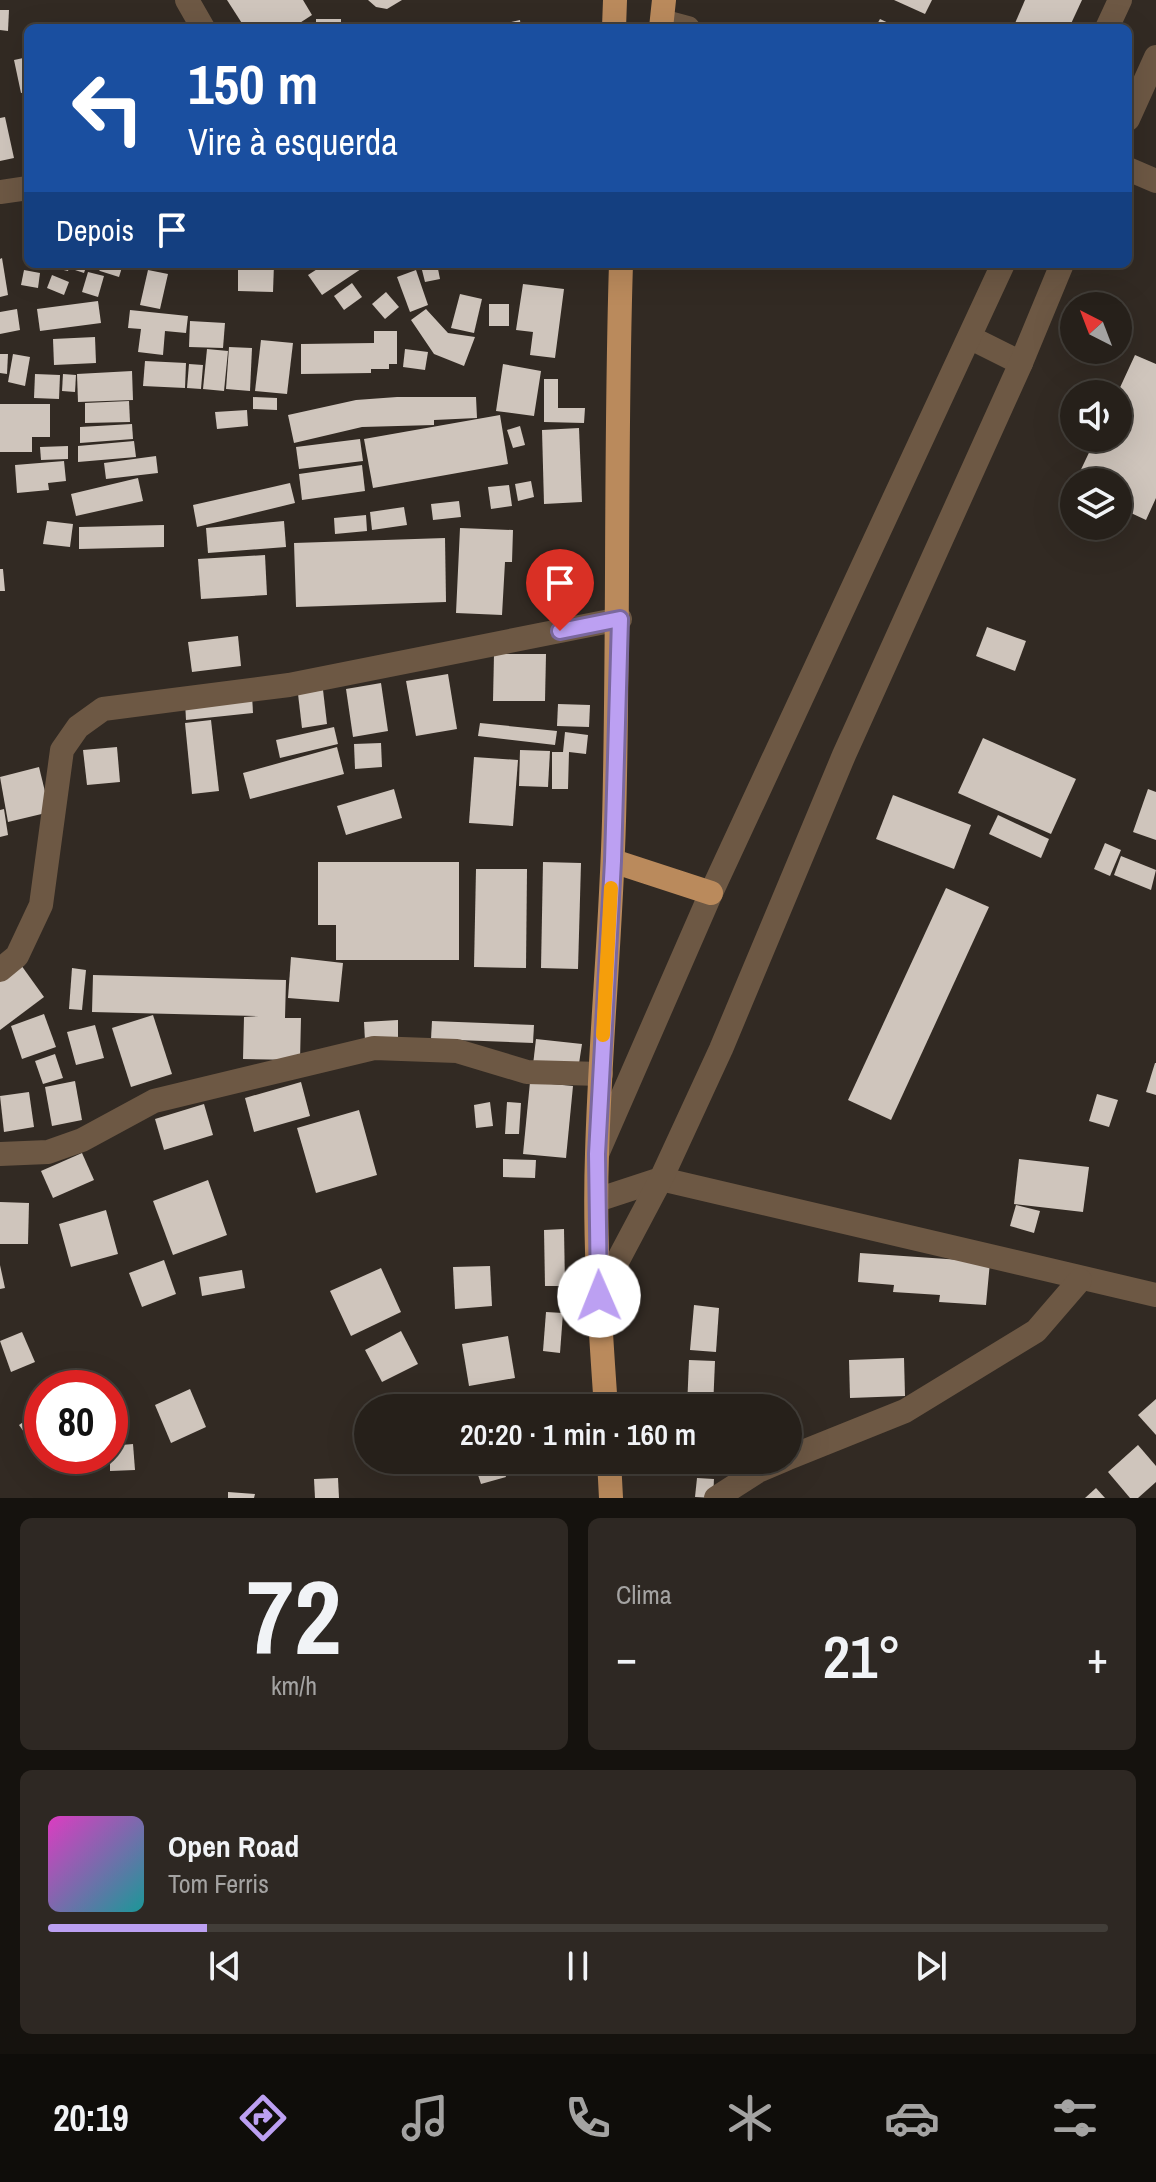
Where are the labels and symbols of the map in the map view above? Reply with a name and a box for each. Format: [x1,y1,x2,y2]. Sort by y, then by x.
north arrow [1060,292,1132,364]
pin [526,549,594,631]
position arrow [557,1254,641,1338]
speed limit sign: 80 [24,1370,128,1474]

